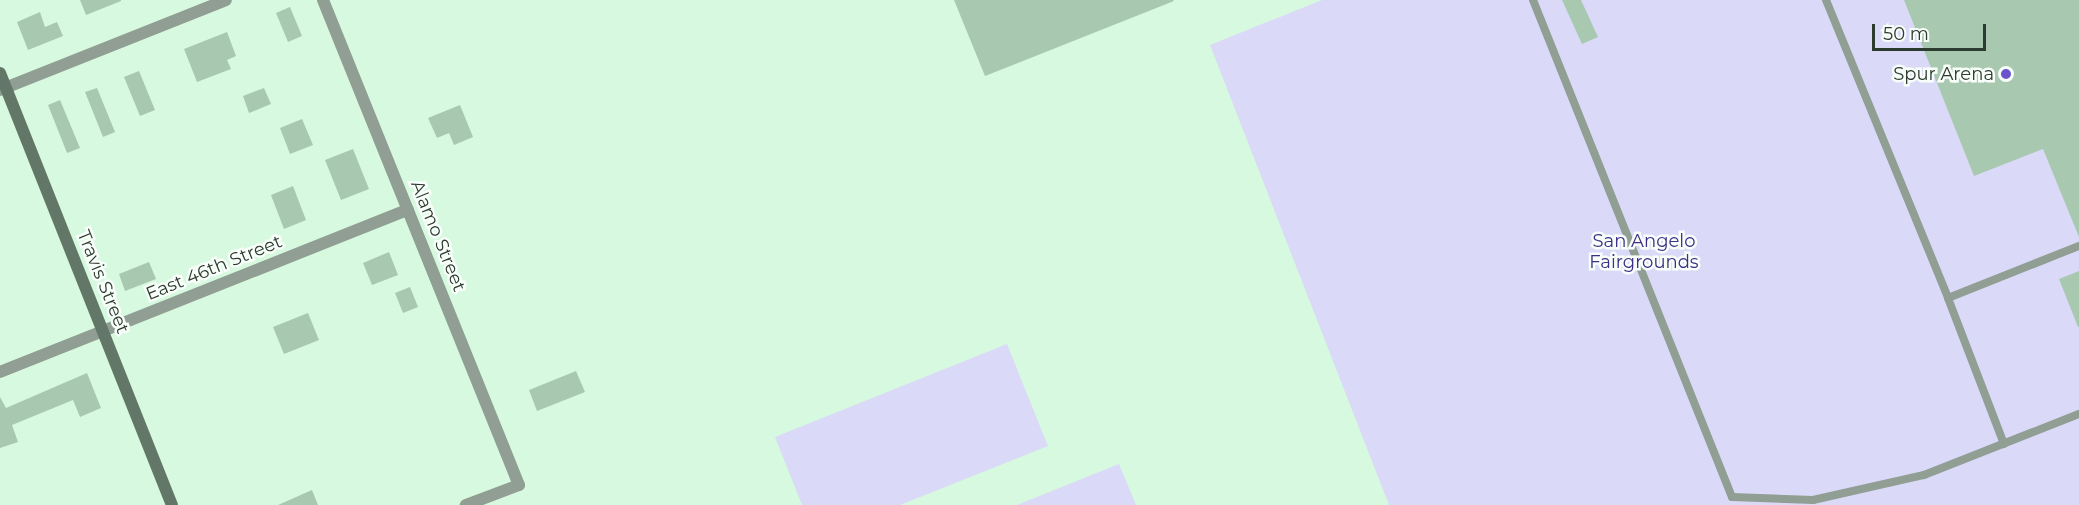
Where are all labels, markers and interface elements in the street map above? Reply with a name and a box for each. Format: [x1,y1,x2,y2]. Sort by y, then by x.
scale bar [1875,12,1989,50]
text: 50 m [1883,23,1929,45]
place label: Spur Arena [1893,63,1994,85]
marker: Spur Arena [1999,67,2013,81]
street label: Alamo Street [406,177,470,295]
street label: Travis Street [72,227,134,337]
street label: East 46th Street [143,231,285,305]
park label: San Angelo Fairgrounds [1589,231,1699,274]

